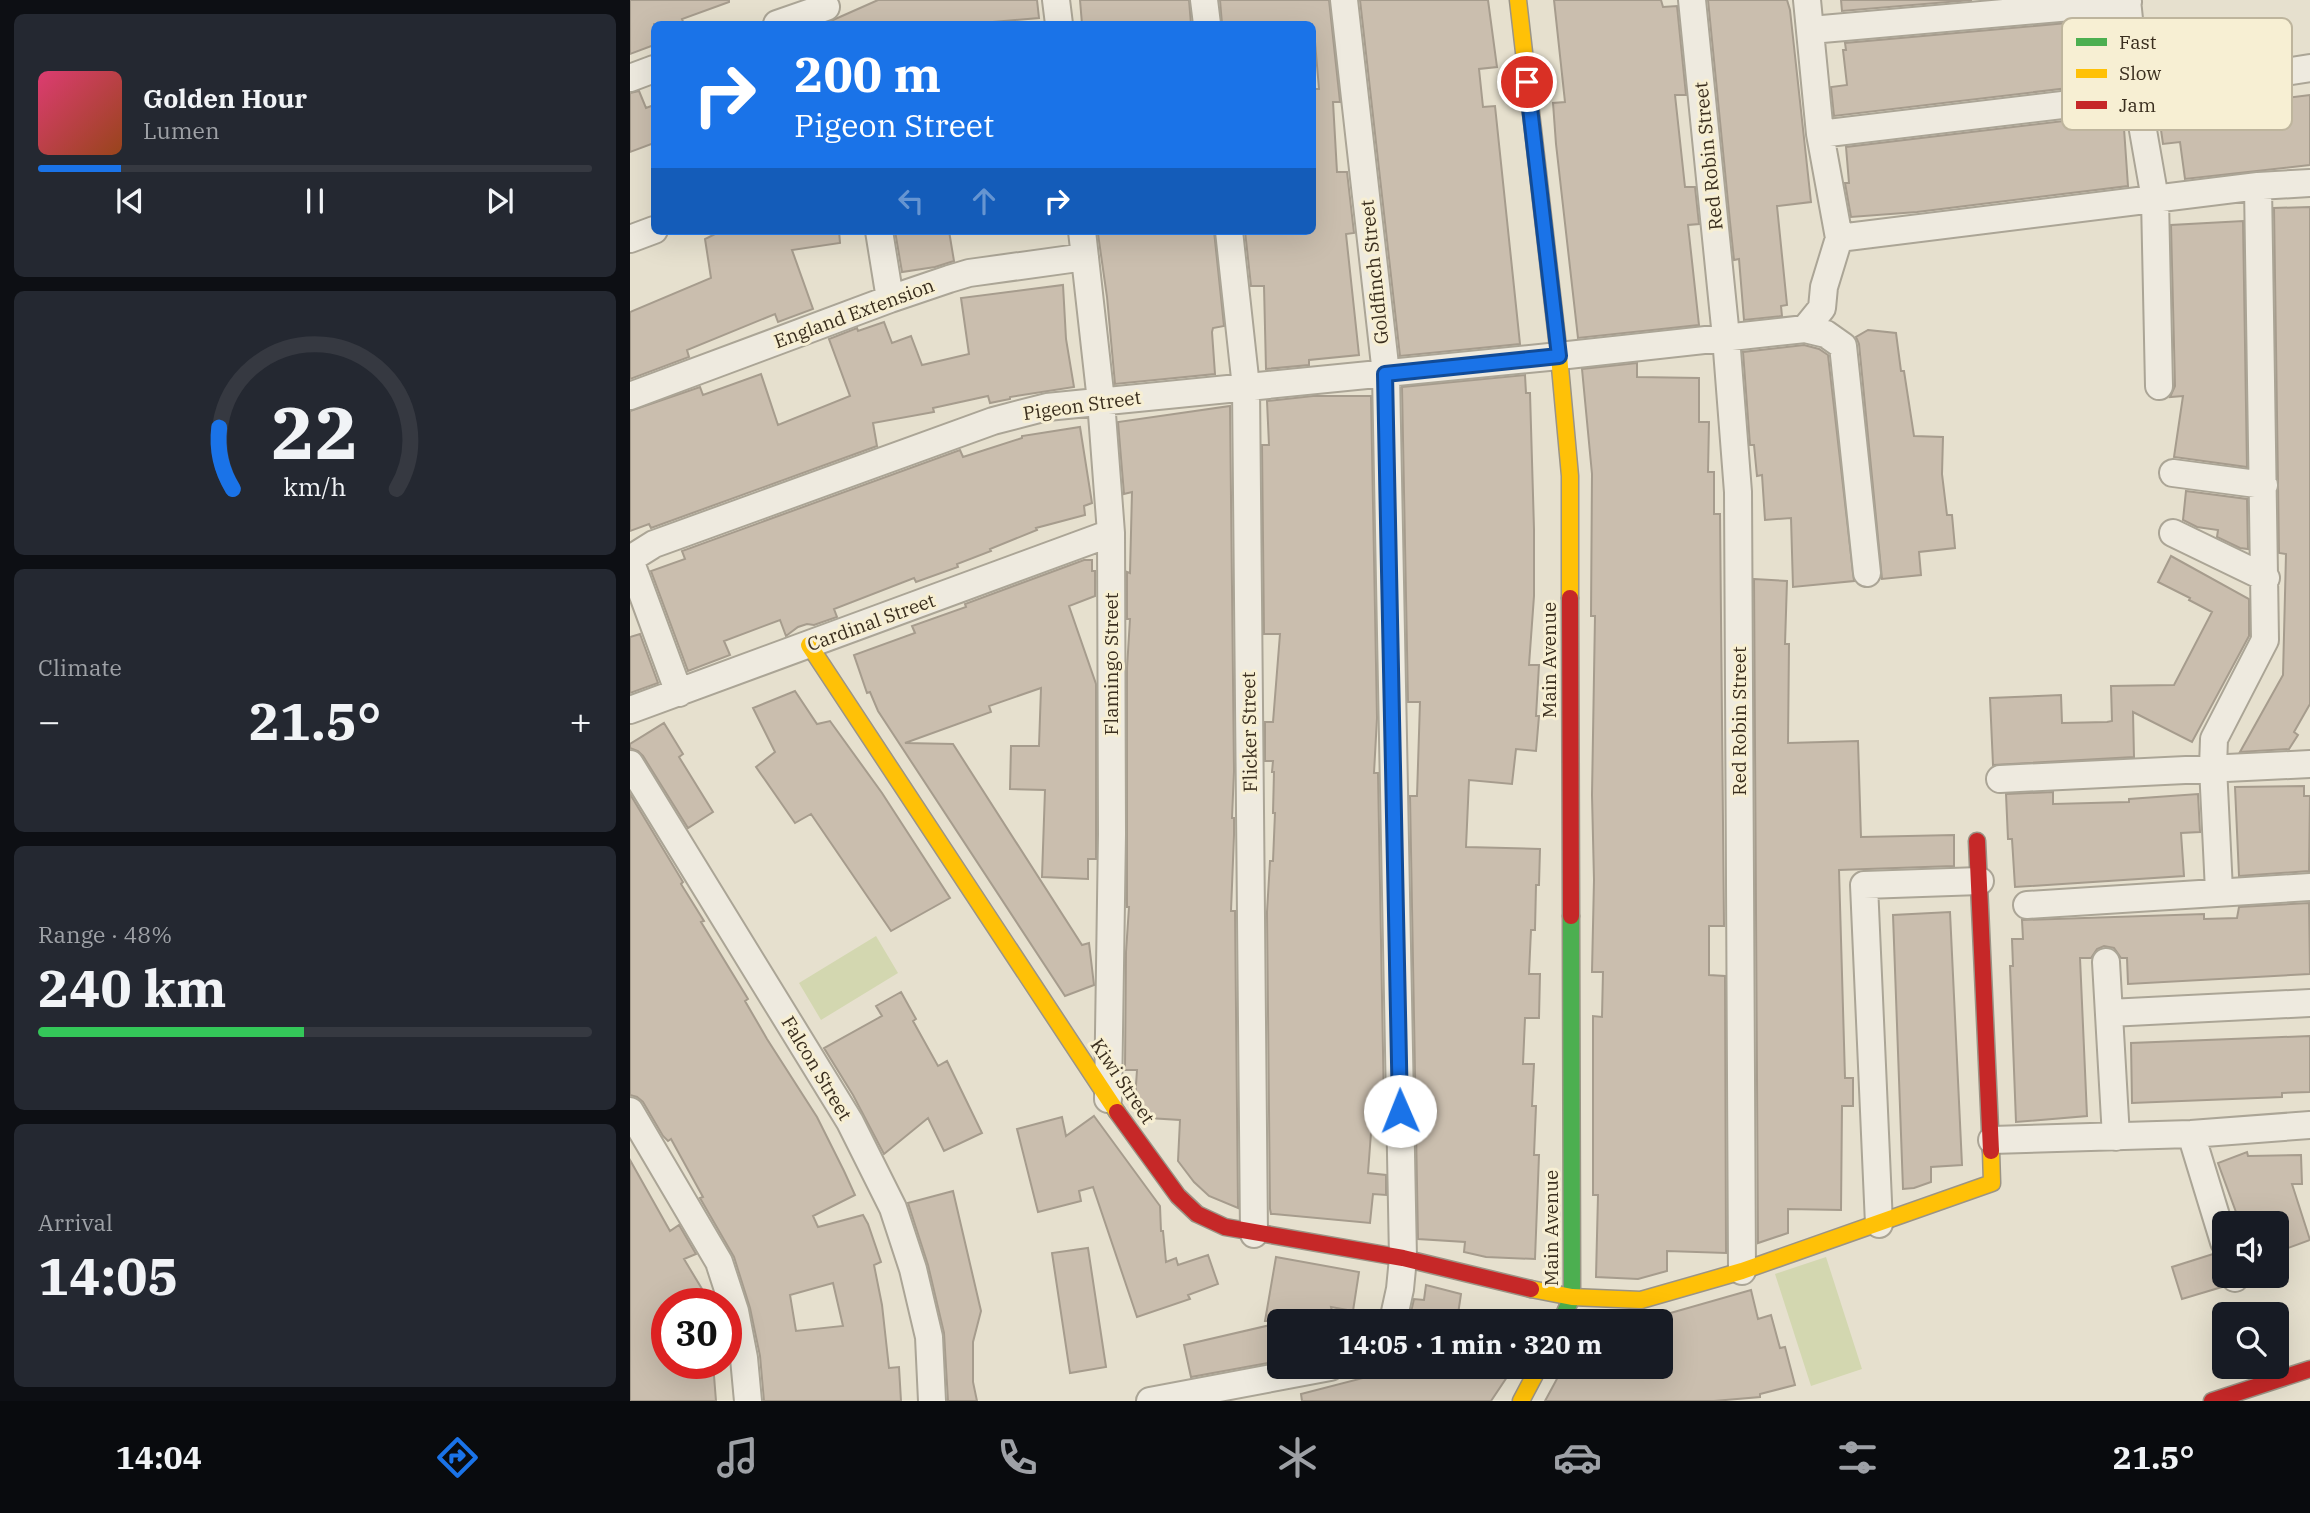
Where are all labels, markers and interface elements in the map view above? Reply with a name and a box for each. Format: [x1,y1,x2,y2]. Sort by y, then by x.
legend [2062,18,2292,130]
text: Fast [2119,30,2157,54]
text: 200 m [794,42,941,105]
icon: right [679,49,770,140]
pin [1497,52,1557,112]
text: Slow [2119,61,2161,85]
icon: arrive [1508,63,1546,101]
street label: Red Robin Street [1688,80,1728,231]
text: Golden Hour [143,81,307,115]
text: Jam [2119,93,2156,117]
text: Pigeon Street [794,104,994,146]
text: Lumen [143,115,220,145]
icon: previous [111,182,149,220]
icon: pause [296,182,334,220]
icon: next [481,182,519,220]
icon: left [892,182,930,220]
icon: ahead [965,182,1003,220]
icon: right [1038,182,1076,220]
street label: Goldfinch Street [1354,198,1394,345]
street label: England Extension [771,273,937,353]
text: 22 [271,385,359,480]
street label: Pigeon Street [1021,385,1143,425]
text: km/h [283,470,347,503]
street label: Cardinal Street [804,588,939,656]
street label: Flamingo Street [1099,592,1123,735]
street label: Main Avenue [1537,602,1561,718]
street label: Red Robin Street [1727,646,1751,796]
text: Climate [38,652,122,682]
street label: Flicker Street [1236,671,1262,792]
text: 21.5° [249,687,381,754]
text: − [38,696,61,745]
text: + [569,696,592,745]
text: Range · 48% [38,919,172,949]
text: 240 km [38,954,227,1021]
street label: Falcon Street [776,1011,858,1125]
street label: Kiwi Street [1086,1034,1160,1129]
position arrow [1363,1074,1437,1148]
street label: Main Avenue [1539,1170,1563,1286]
text: Arrival [38,1207,113,1237]
map controls [2212,1211,2289,1379]
button: sound [2212,1211,2289,1288]
text: 14:05 [38,1242,179,1309]
speed limit sign: 30 [651,1288,742,1379]
button: search [2212,1302,2289,1379]
text: 14:05 · 1 min · 320 m [1338,1327,1602,1361]
icon: directions [433,1433,482,1482]
icon: music [713,1433,762,1482]
icon: phone [993,1433,1042,1482]
icon: climate [1273,1433,1322,1482]
icon: car [1553,1433,1602,1482]
icon: filters [1833,1433,1882,1482]
text: 14:04 [115,1436,202,1478]
text: 21.5° [2113,1436,2194,1478]

